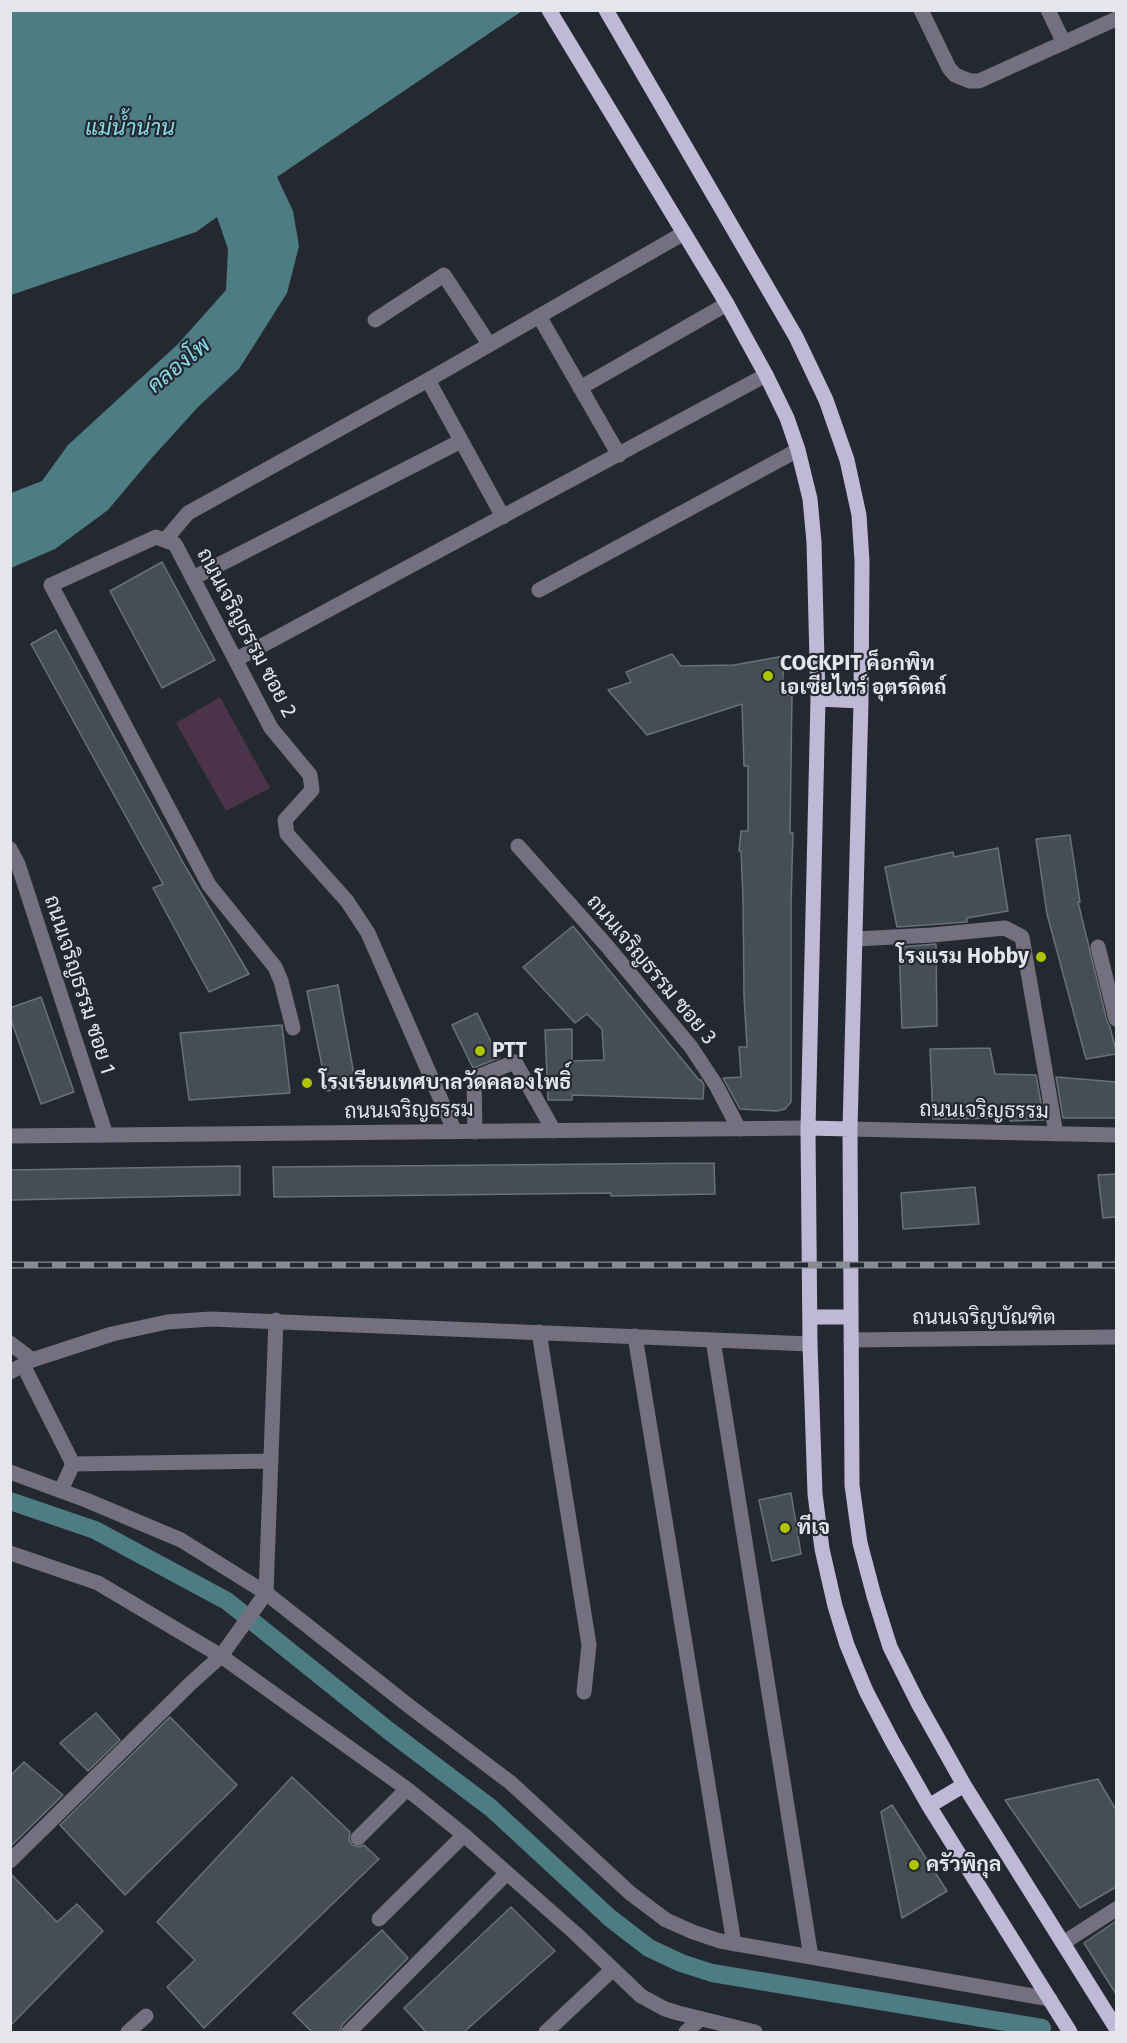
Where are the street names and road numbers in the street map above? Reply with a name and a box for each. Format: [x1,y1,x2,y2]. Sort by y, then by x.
street label: ถนนเจริญธรรม ซอย 2 [191,544,301,722]
street label: ถนนเจริญธรรม ซอย 3 [581,890,721,1050]
street label: ถนนเจริญธรรม ซอย 1 [38,892,120,1078]
street label: ถนนเจริญธรรม [344,1097,474,1125]
street label: ถนนเจริญธรรม [919,1097,1049,1125]
street label: ถนนเจริญบัณฑิต [912,1305,1056,1331]

